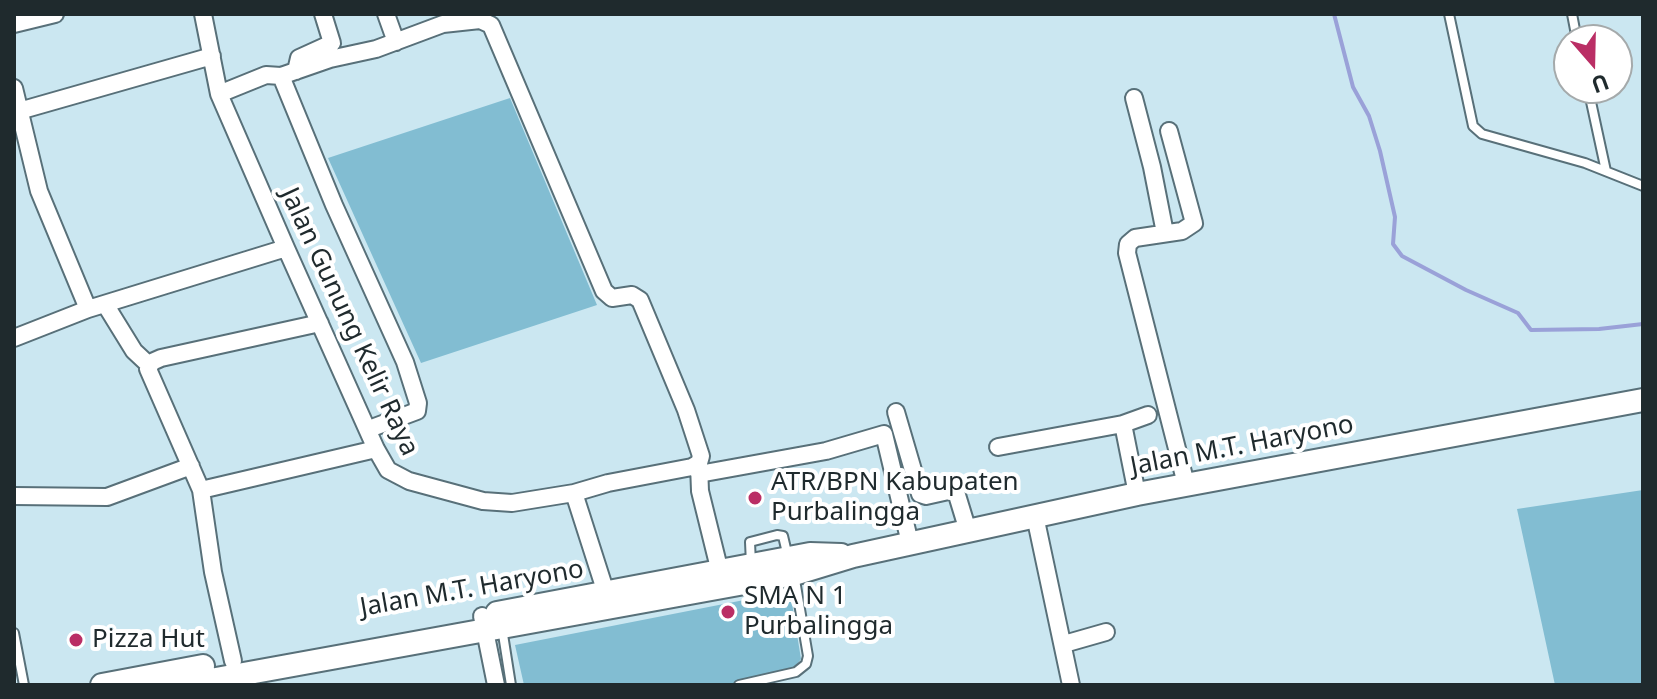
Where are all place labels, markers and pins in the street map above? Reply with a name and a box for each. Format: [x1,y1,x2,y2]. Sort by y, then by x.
place label: ATR/BPN Kabupaten Purbalingga [771,467,1019,528]
marker: ATR/BPN Kabupaten Purbalingga [746,489,764,507]
place label: SMA N 1 Purbalingga [744,581,893,642]
marker: SMA N 1 Purbalingga [719,603,737,621]
place label: Pizza Hut [92,624,205,656]
marker: Pizza Hut [67,631,85,649]

